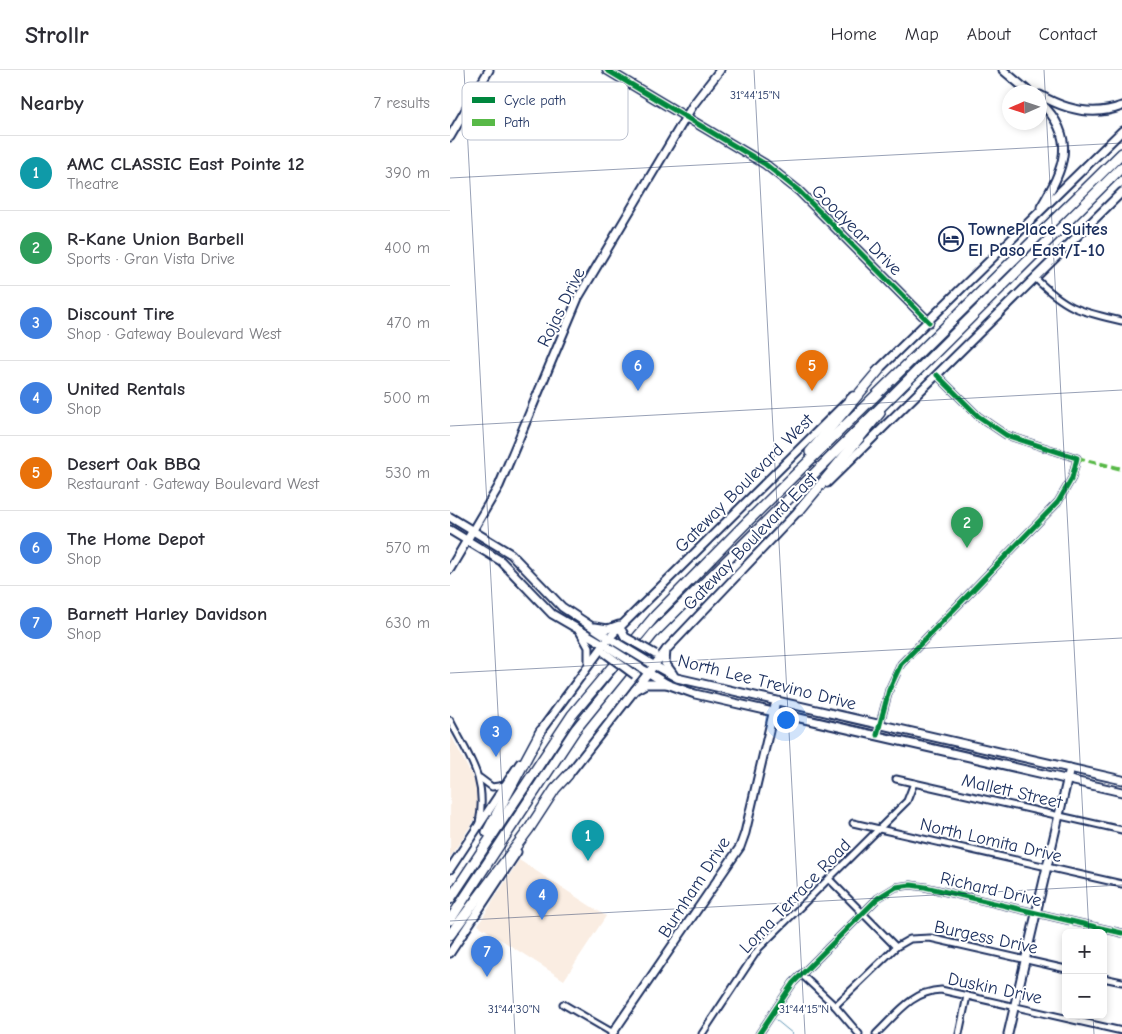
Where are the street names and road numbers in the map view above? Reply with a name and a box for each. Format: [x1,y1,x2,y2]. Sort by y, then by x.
street label: Goodyear Drive [807,181,906,280]
street label: Rojas Drive [533,264,590,350]
street label: Gateway Boulevard West [671,409,819,557]
street label: Gateway Boulevard East [679,467,822,615]
street label: North Lee Trevino Drive [675,650,858,715]
street label: Mallett Street [960,770,1065,813]
street label: North Lomita Drive [918,814,1064,867]
street label: Burnham Drive [654,833,735,942]
street label: Loma Terrace Road [735,835,855,958]
street label: Richard Drive [938,868,1044,911]
street label: Burgess Drive [932,916,1040,959]
street label: Duskin Drive [946,968,1044,1009]

